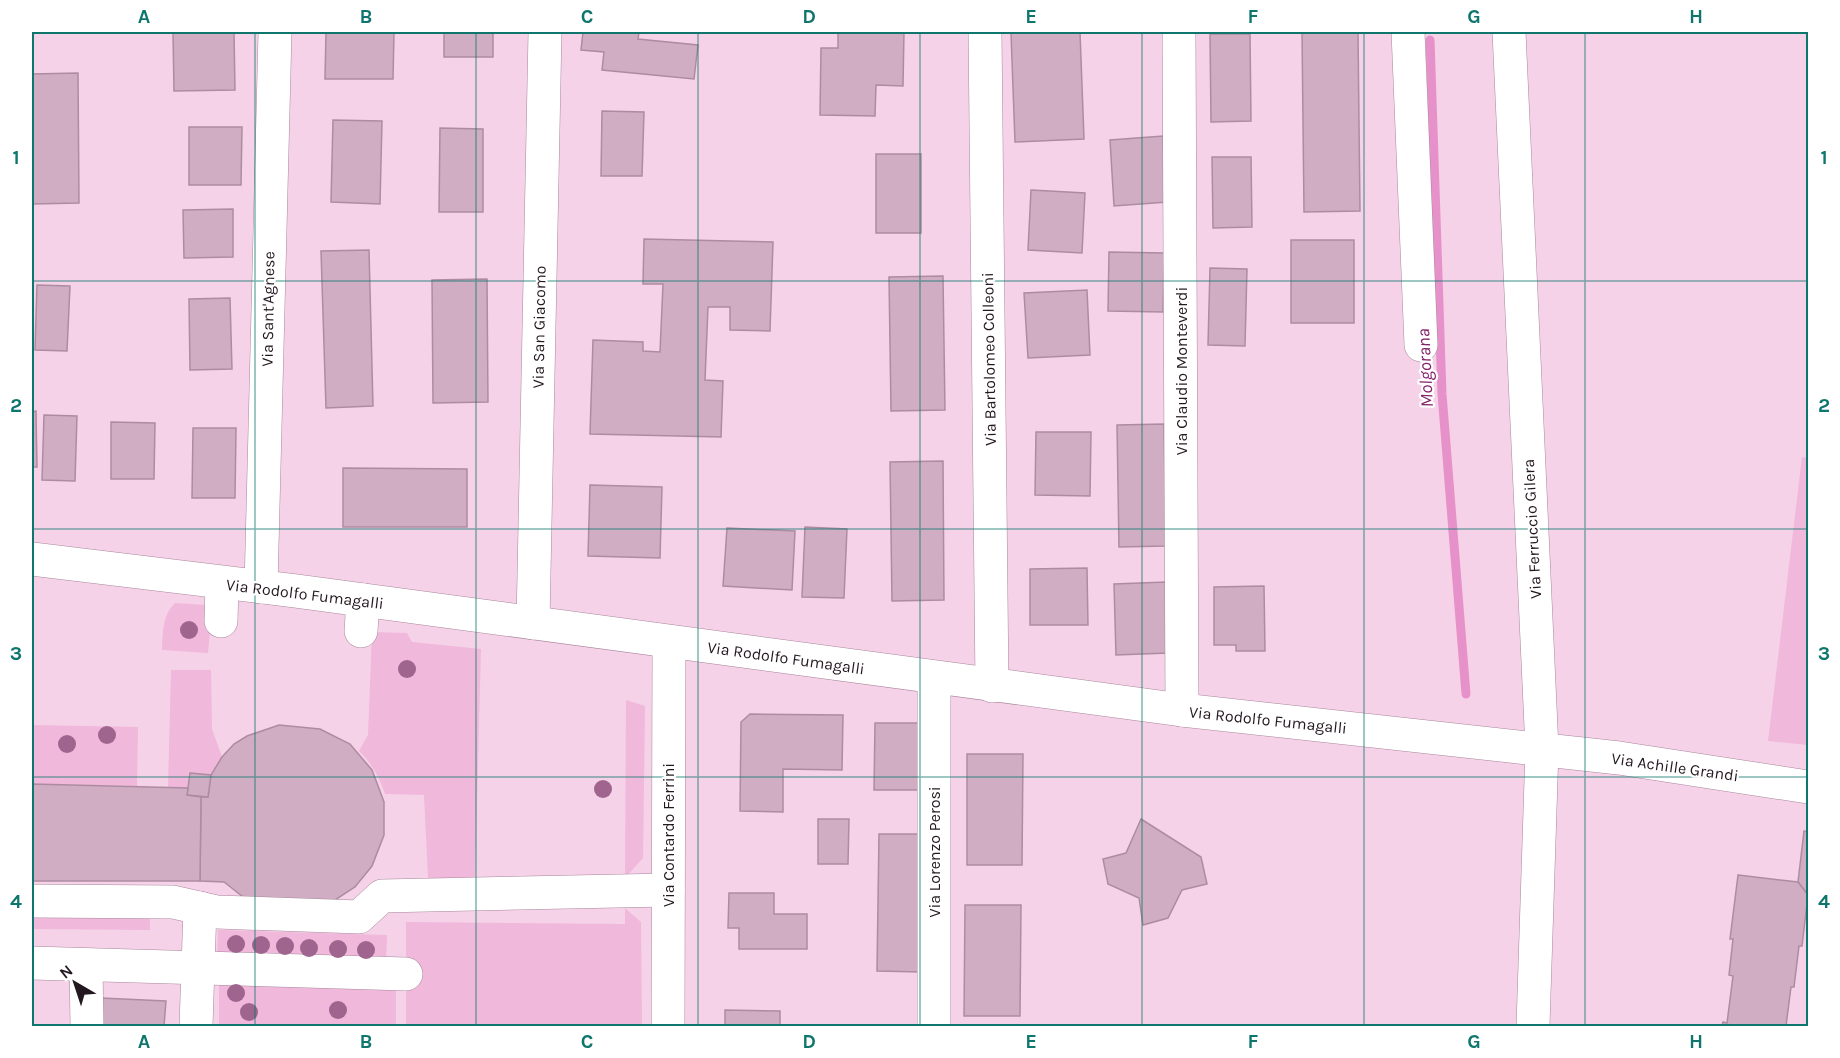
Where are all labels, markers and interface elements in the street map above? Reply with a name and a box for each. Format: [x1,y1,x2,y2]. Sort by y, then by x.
text: A [138,5,151,28]
text: B [360,5,372,28]
text: C [581,5,593,28]
text: D [802,5,816,28]
text: E [1025,5,1037,28]
text: F [1248,5,1259,28]
text: G [1467,5,1481,28]
text: H [1689,5,1703,28]
text: 1 [12,146,20,169]
text: 1 [1820,146,1828,169]
street label: Via Sant'Agnese [257,251,279,367]
street label: Via San Giacomo [528,265,550,389]
street label: Via Bartolomeo Colleoni [978,272,1000,446]
street label: Via Claudio Monteverdi [1172,287,1191,455]
water label: Molgorana [1412,328,1438,408]
text: 2 [10,394,22,417]
text: 2 [1818,394,1830,417]
street label: Via Ferruccio Gilera [1519,459,1545,599]
street label: Via Rodolfo Fumagalli [225,575,385,613]
street label: Via Rodolfo Fumagalli [706,638,866,678]
text: 3 [10,642,22,665]
text: 3 [1818,642,1830,665]
street label: Via Rodolfo Fumagalli [1188,702,1348,738]
street label: Via Achille Grandi [1610,749,1740,785]
street label: Via Contardo Ferrini [659,763,678,907]
street label: Via Lorenzo Perosi [925,786,944,918]
text: 4 [10,890,22,913]
text: 4 [1818,890,1830,913]
north arrow [45,953,105,1013]
text: N [55,961,76,983]
text: A [138,1030,151,1053]
text: B [360,1030,372,1053]
text: C [581,1030,593,1053]
text: D [802,1030,816,1053]
text: E [1025,1030,1037,1053]
text: F [1248,1030,1259,1053]
text: G [1467,1030,1481,1053]
text: H [1689,1030,1703,1053]

